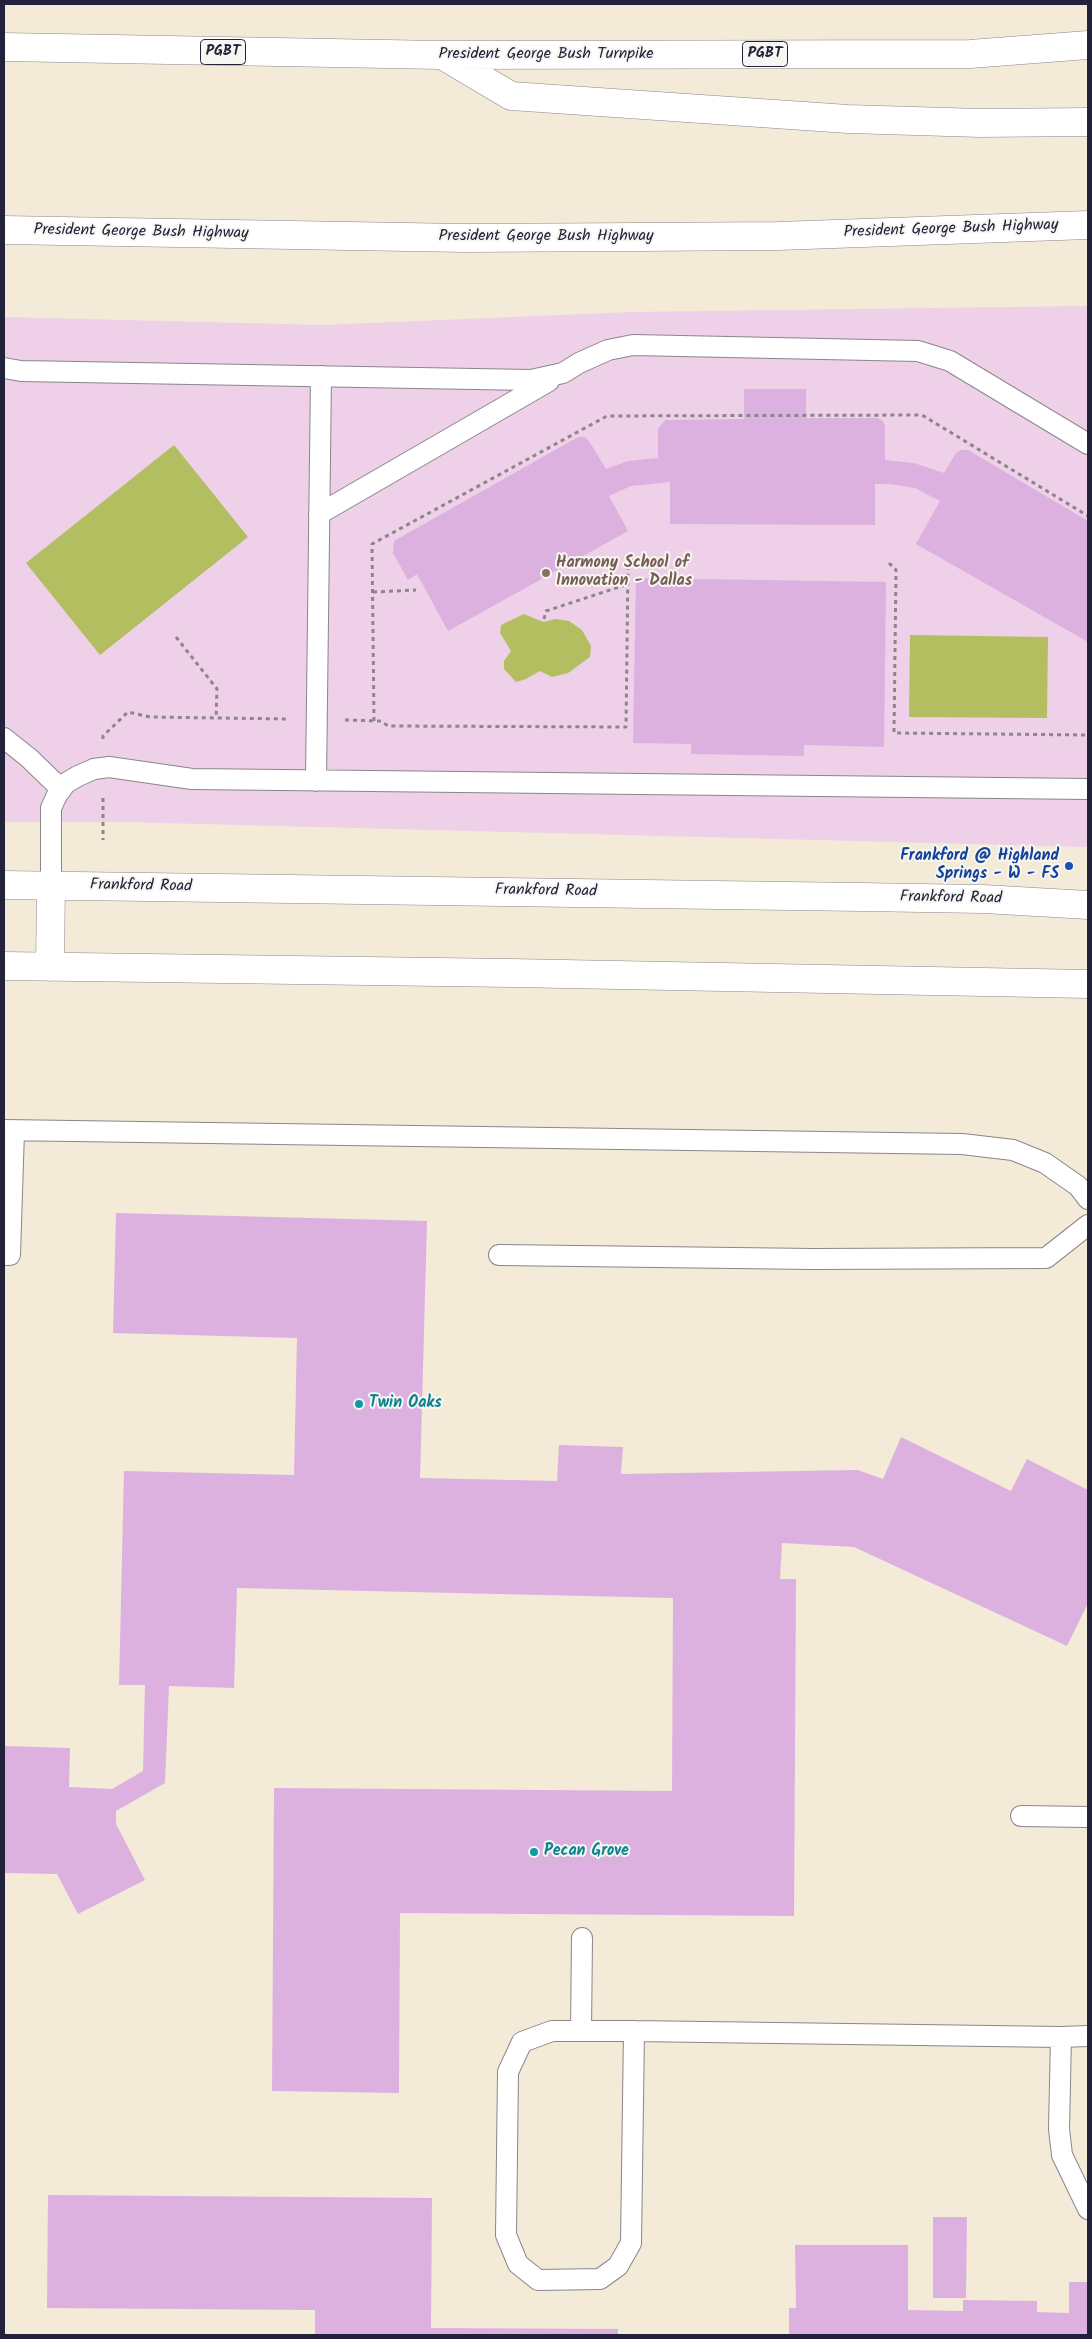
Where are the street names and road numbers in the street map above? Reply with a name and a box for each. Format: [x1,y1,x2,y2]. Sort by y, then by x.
road number: PGBT [200,40,246,64]
road number: PGBT [742,42,788,66]
street label: President George Bush Turnpike [439,45,653,65]
street label: President George Bush Highway [843,217,1059,243]
street label: President George Bush Highway [33,222,249,244]
street label: President George Bush Highway [438,227,654,247]
street label: Frankford Road [90,877,192,897]
street label: Frankford Road [495,882,597,902]
street label: Frankford Road [900,889,1002,909]

